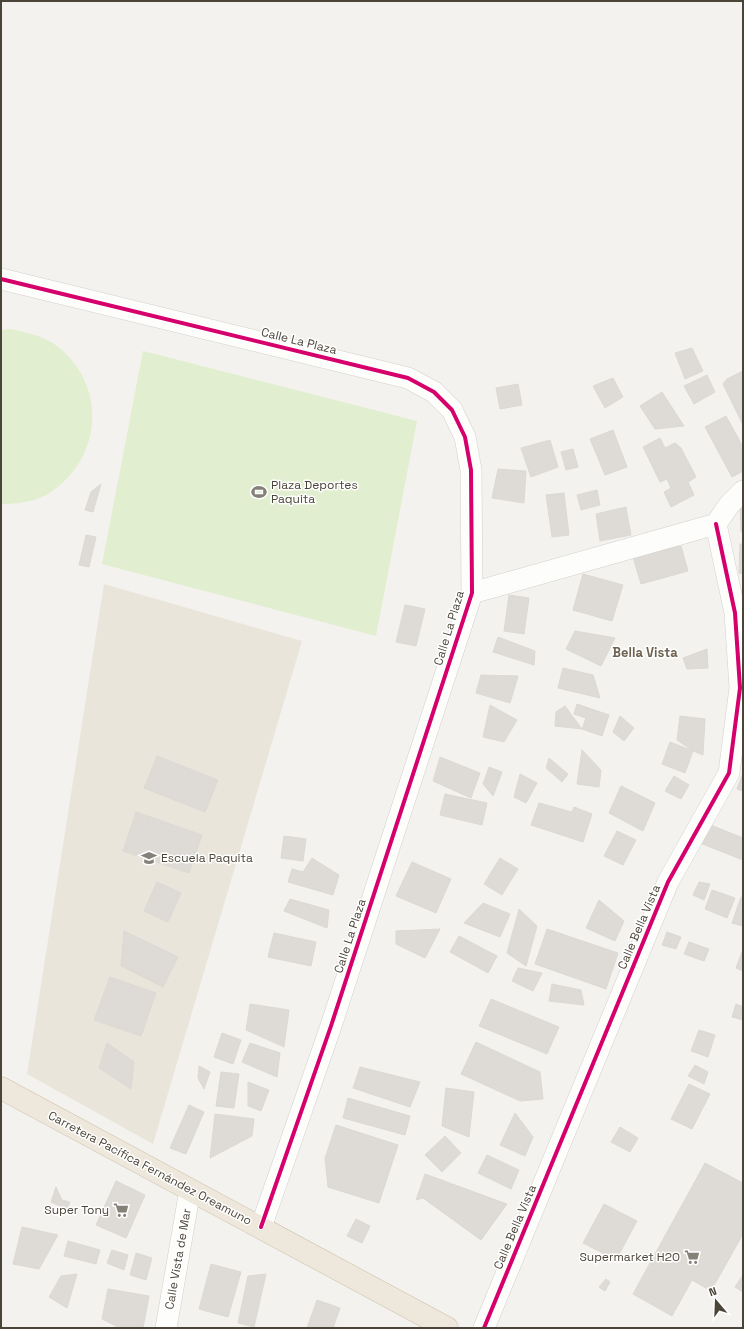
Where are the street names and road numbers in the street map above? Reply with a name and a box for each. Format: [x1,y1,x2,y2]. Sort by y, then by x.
street label: Calle La Plaza [260,324,339,358]
street label: Calle La Plaza [430,589,468,667]
street label: Calle Bella Vista [614,882,664,972]
street label: Calle La Plaza [330,897,370,975]
street label: Carretera Pacífica Fernández Oreamuno [45,1107,255,1229]
street label: Calle Bella Vista [490,1182,540,1272]
street label: Calle Vista de Mar [161,1207,195,1311]

